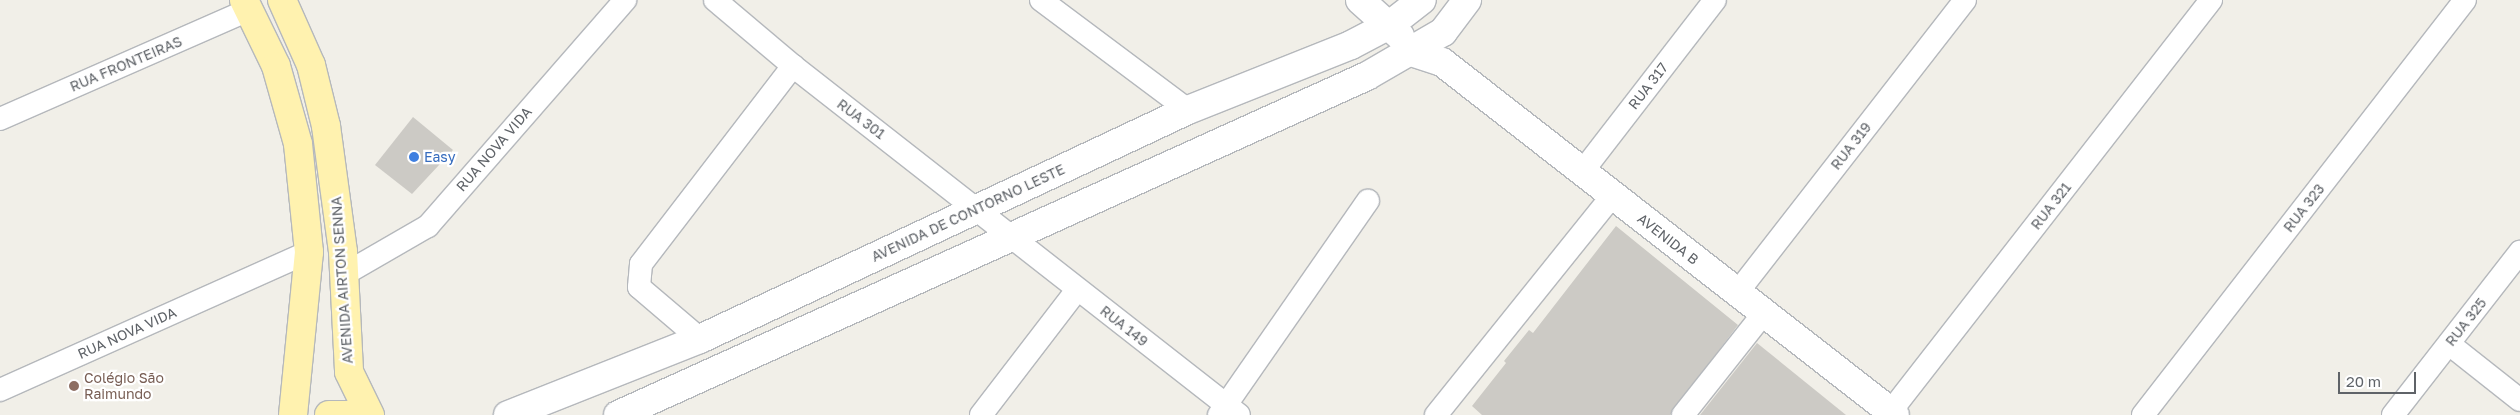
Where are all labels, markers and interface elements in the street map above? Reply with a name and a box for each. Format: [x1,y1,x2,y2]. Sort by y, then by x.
street label: RUA FRONTEIRAS [67,33,185,95]
street label: RUA 317 [1625,59,1671,113]
street label: RUA 301 [834,96,888,142]
street label: RUA NOVA VIDA [453,103,535,195]
street label: RUA 319 [1827,119,1875,173]
place label: Easy [424,149,456,165]
marker: Easy [408,151,420,163]
street label: AVENIDA DE CONTORNO LESTE [869,161,1067,265]
street label: RUA 321 [2027,179,2075,233]
street label: RUA 323 [2280,181,2328,235]
street label: AVENIDA AIRTON SENNA [328,196,356,364]
street label: AVENIDA B [1634,210,1702,268]
street label: RUA 325 [2442,295,2490,349]
street label: RUA 149 [1097,302,1151,350]
street label: RUA NOVA VIDA [75,304,179,362]
scale bar [2340,362,2418,394]
place label: Colégio São Raimundo [84,370,164,402]
text: 20 m [2346,372,2381,390]
marker: Colégio São Raimundo [68,380,80,392]

